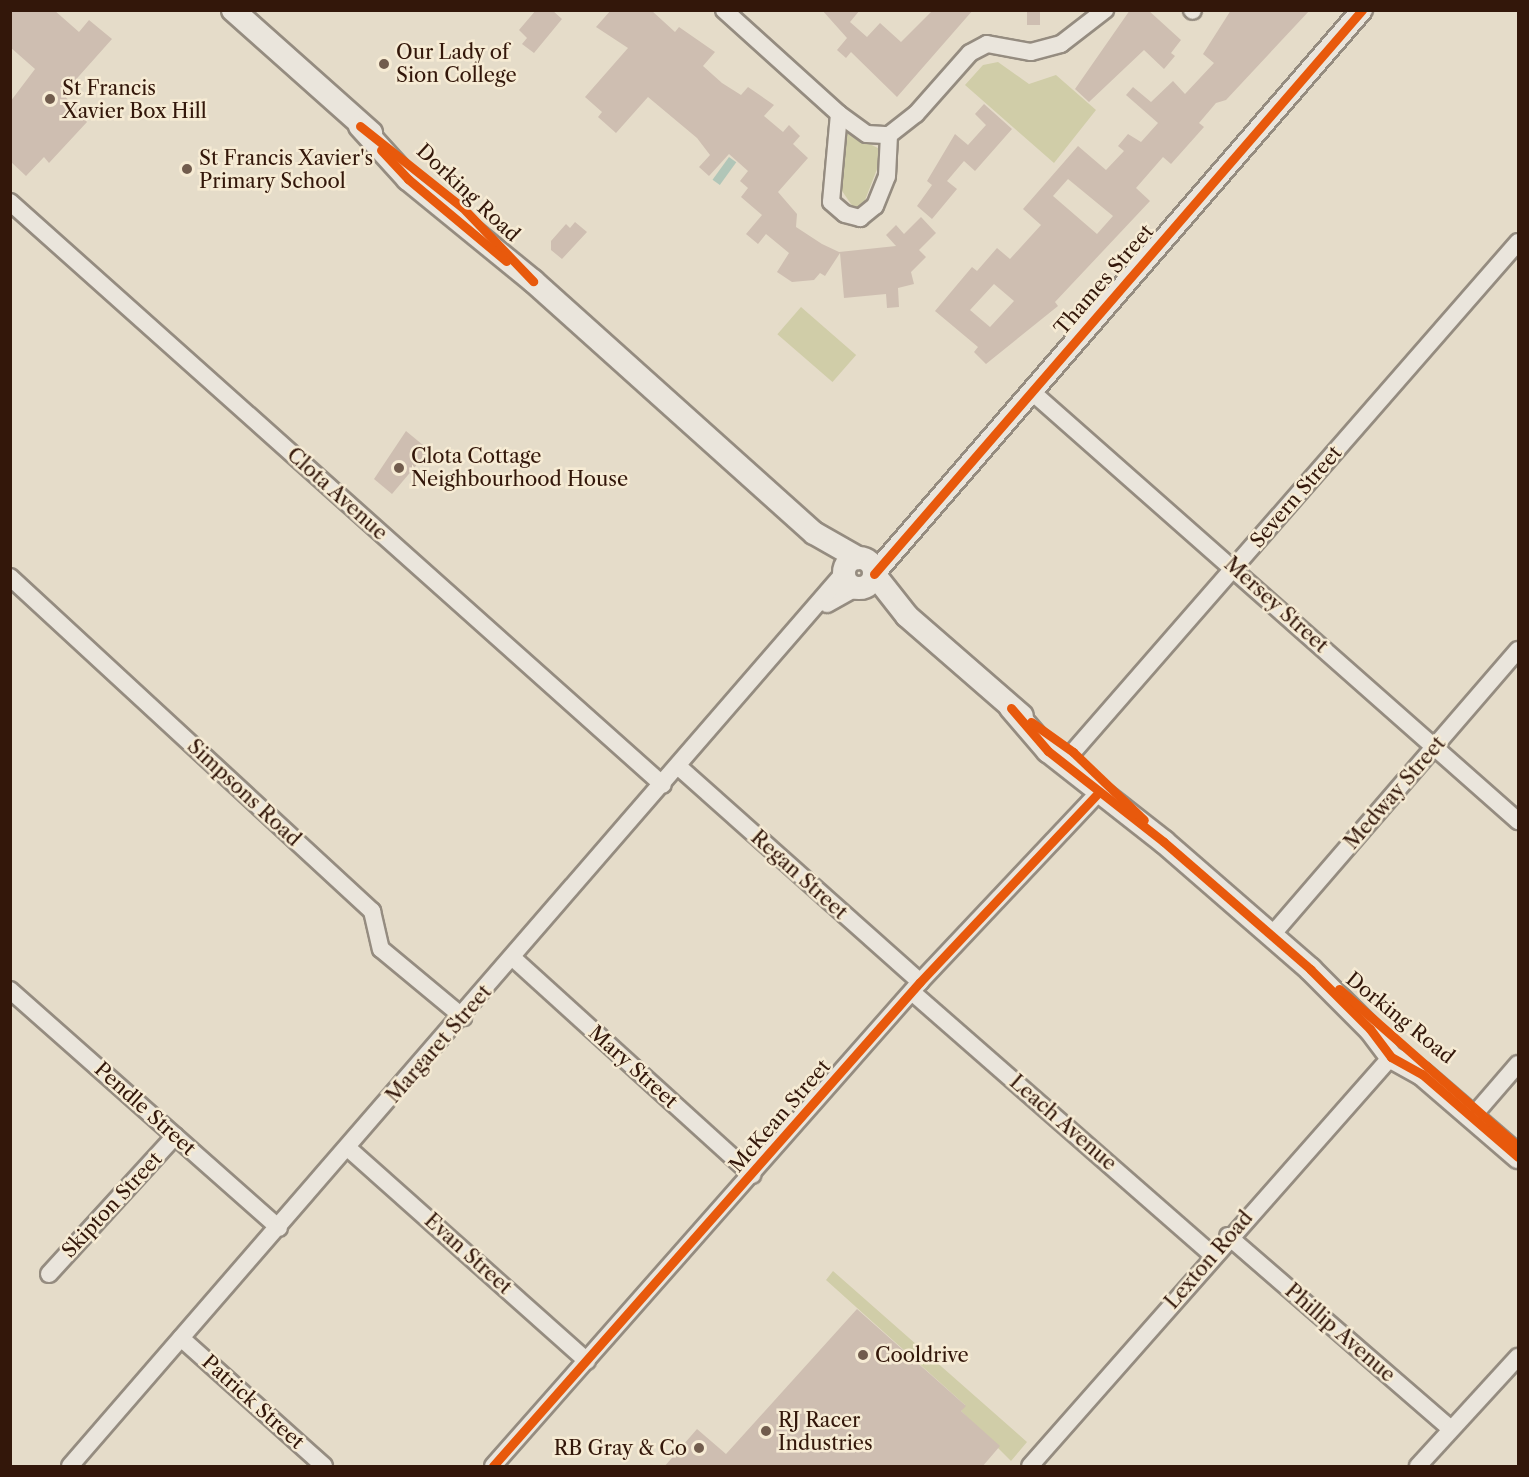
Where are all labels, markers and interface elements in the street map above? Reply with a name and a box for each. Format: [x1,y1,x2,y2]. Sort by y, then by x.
place label: Our Lady of Sion College [396,40,517,87]
marker: Our Lady of Sion College [377,57,391,71]
place label: St Francis Xavier Box Hill [62,76,207,123]
marker: St Francis Xavier Box Hill [43,92,57,106]
street label: Dorking Road [411,139,525,247]
place label: St Francis Xavier's Primary School [199,146,373,193]
marker: St Francis Xavier's Primary School [180,162,194,176]
street label: Thames Street [1049,220,1159,340]
street label: Severn Street [1245,441,1347,553]
street label: Clota Avenue [282,442,392,546]
place label: Clota Cottage Neighbourhood House [411,444,628,491]
marker: Clota Cottage Neighbourhood House [392,461,406,475]
street label: Mersey Street [1219,552,1333,658]
street label: Medway Street [1339,732,1451,854]
street label: Simpsons Road [182,734,306,852]
street label: Regan Street [746,826,852,924]
street label: Dorking Road [1341,967,1459,1069]
street label: Margaret Street [381,980,497,1108]
street label: Mary Street [583,1021,683,1113]
street label: McKean Street [725,1055,835,1177]
street label: Pendle Street [90,1057,200,1161]
street label: Leach Avenue [1004,1070,1122,1176]
street label: Skipton Street [57,1147,167,1263]
street label: Lexton Road [1160,1206,1258,1314]
street label: Evan Street [419,1209,517,1299]
street label: Phillip Avenue [1280,1278,1400,1388]
place label: Cooldrive [875,1343,969,1367]
marker: Cooldrive [856,1348,870,1362]
street label: Patrick Street [197,1350,309,1454]
place label: RJ Racer Industries [778,1408,873,1455]
marker: RJ Racer Industries [759,1424,773,1438]
place label: RB Gray & Co [553,1436,687,1460]
marker: RB Gray & Co [692,1441,706,1455]

